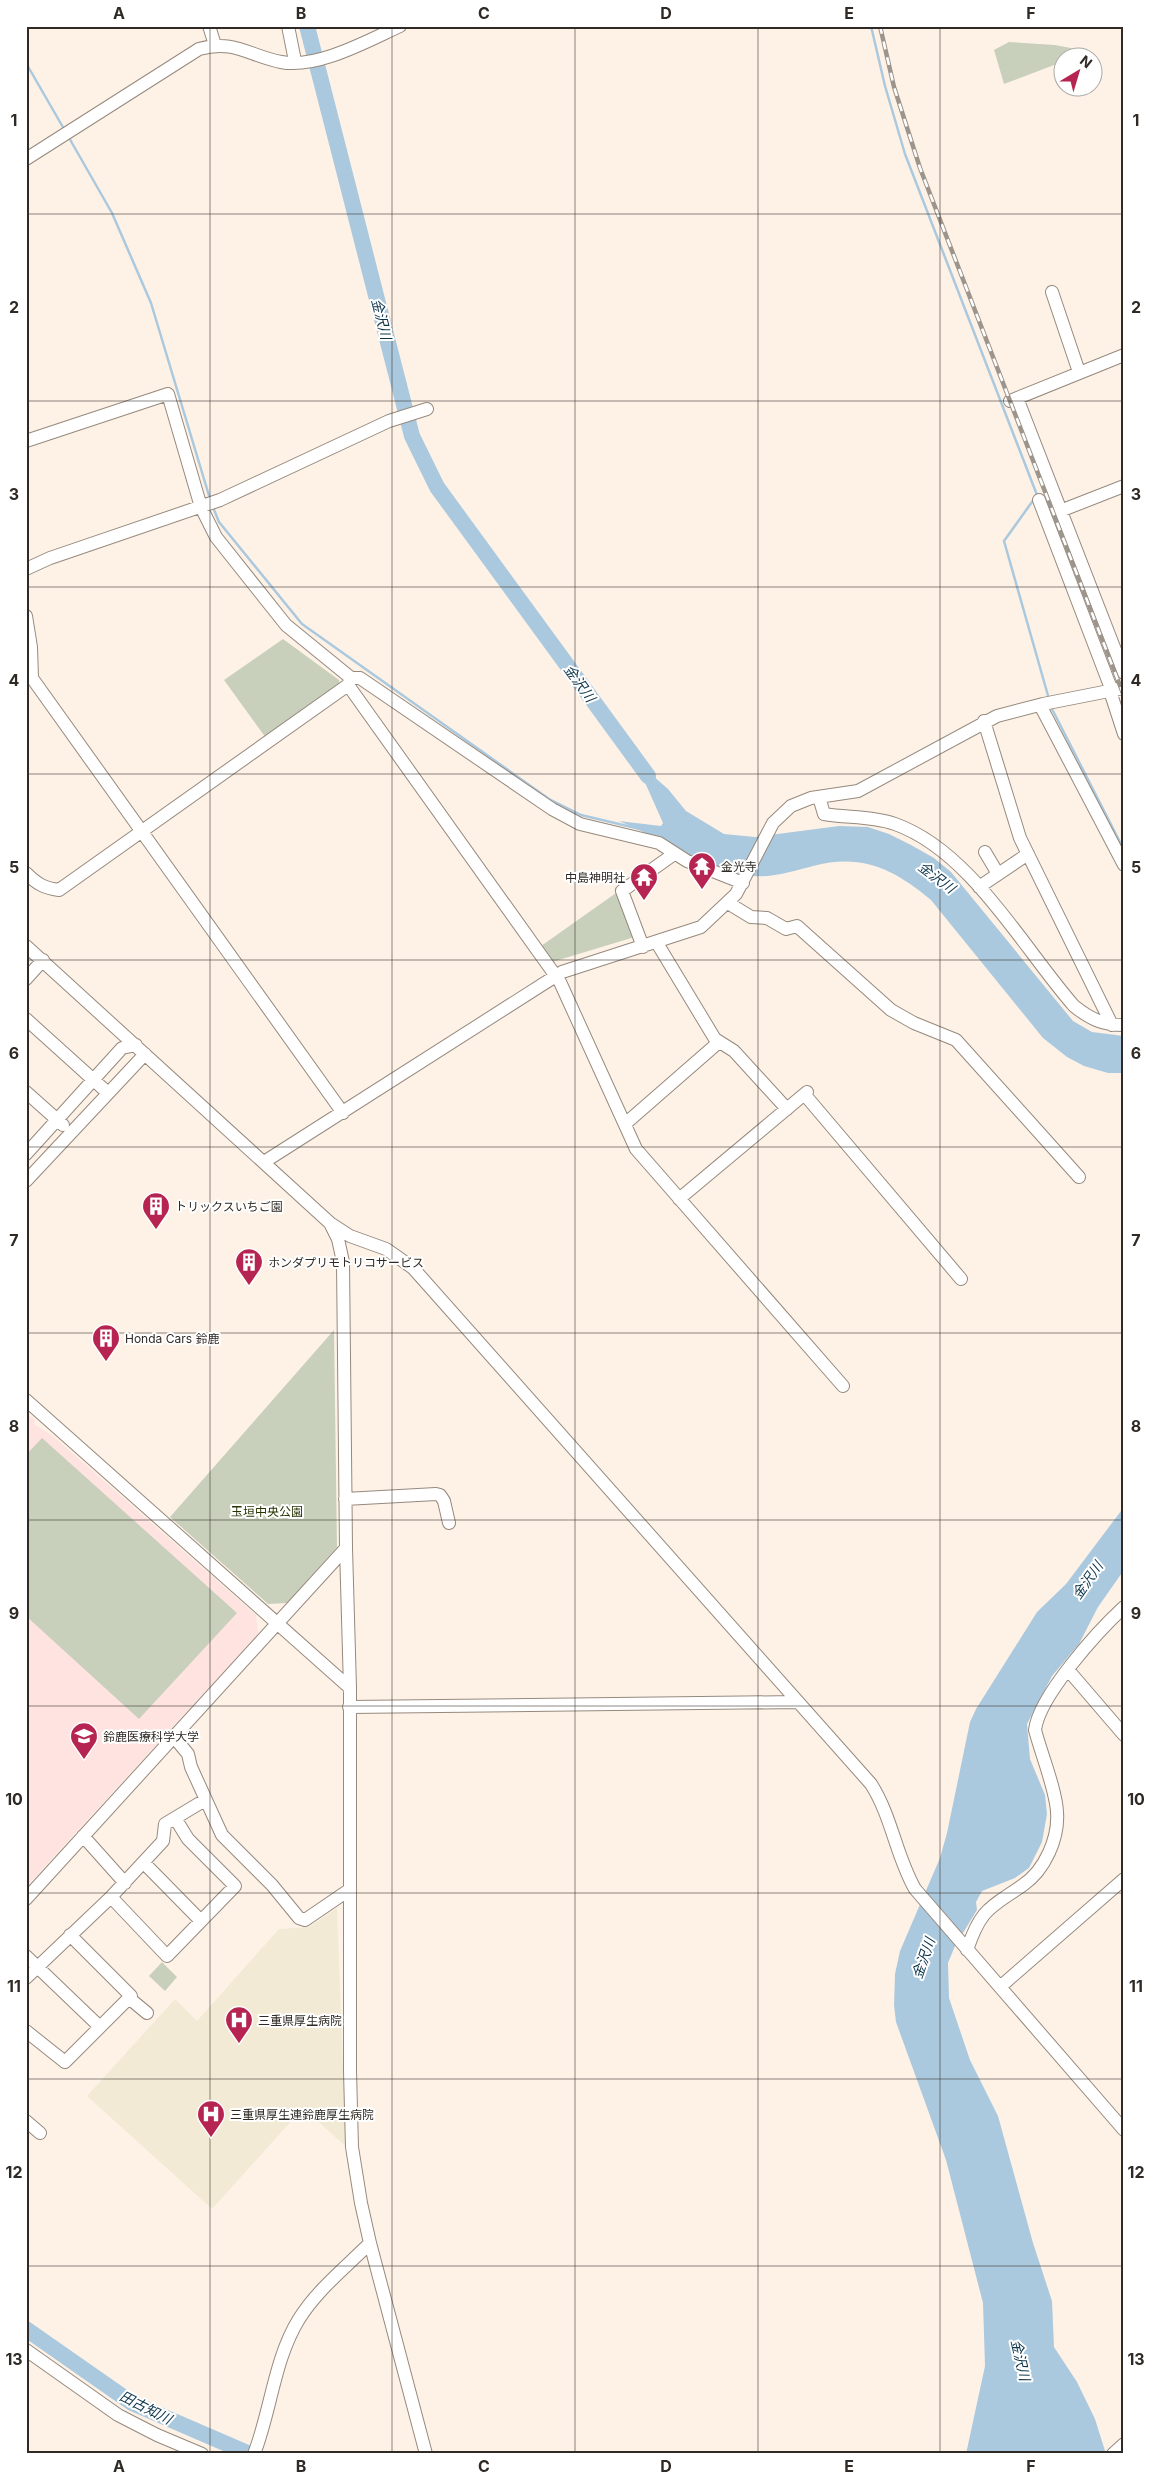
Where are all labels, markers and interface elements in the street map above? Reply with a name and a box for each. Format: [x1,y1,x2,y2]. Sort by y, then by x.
text: A [113,3,125,23]
text: B [296,3,306,23]
text: C [478,3,490,23]
text: D [660,3,672,23]
text: E [844,3,854,23]
text: F [1026,3,1036,23]
north arrow [1052,48,1102,98]
text: N [1077,51,1096,71]
text: 1 [11,110,17,130]
text: 1 [1133,110,1139,130]
text: 2 [9,297,19,317]
water label: 金沢川 [369,297,396,343]
text: 2 [1131,297,1141,317]
text: 3 [9,484,19,504]
text: 3 [1131,484,1141,504]
water label: 金沢川 [561,661,600,707]
text: 4 [9,670,20,690]
text: 4 [1131,670,1142,690]
temple icon: 金光寺 [687,851,717,890]
text: 5 [9,857,19,877]
text: 5 [1131,857,1141,877]
water label: 金沢川 [915,858,960,898]
place label: 金光寺 [721,859,757,874]
temple icon: 中島神明社 [629,862,659,901]
place label: 中島神明社 [565,870,625,885]
text: 6 [9,1043,19,1063]
text: 6 [1131,1043,1141,1063]
building icon: トリックスいちご園 [141,1191,171,1230]
place label: トリックスいちご園 [175,1199,283,1214]
text: 7 [9,1230,19,1250]
text: 7 [1131,1230,1141,1250]
building icon: ホンダプリモトリコサービス [234,1247,264,1286]
place label: ホンダプリモトリコサービス [268,1255,424,1270]
building icon: Honda Cars 鈴鹿 [91,1323,121,1362]
place label: Honda Cars 鈴鹿 [125,1331,219,1346]
text: 8 [9,1416,19,1436]
text: 8 [1131,1416,1141,1436]
park label: 玉垣中央公園 [231,1504,303,1519]
water label: 金沢川 [1068,1556,1107,1602]
text: 9 [9,1603,19,1623]
text: 9 [1131,1603,1141,1623]
school or university icon: 鈴鹿医療科学大学 [69,1721,99,1760]
place label: 鈴鹿医療科学大学 [103,1729,199,1744]
text: 10 [5,1789,23,1809]
text: 10 [1127,1789,1145,1809]
water label: 金沢川 [908,1933,939,1981]
text: 11 [7,1976,21,1996]
text: 11 [1129,1976,1143,1996]
hospital icon: 三重県厚生病院 [224,2005,254,2044]
place label: 三重県厚生病院 [258,2013,342,2028]
hospital icon: 三重県厚生連鈴鹿厚生病院 [196,2099,226,2138]
place label: 三重県厚生連鈴鹿厚生病院 [230,2107,374,2122]
text: 12 [6,2162,22,2182]
text: 12 [1128,2162,1144,2182]
water label: 金沢川 [1008,2338,1034,2384]
text: 13 [5,2349,23,2369]
text: 13 [1127,2349,1145,2369]
water label: 田古知川 [117,2387,177,2428]
text: A [113,2456,125,2476]
text: B [296,2456,306,2476]
text: C [478,2456,490,2476]
text: D [660,2456,672,2476]
text: E [844,2456,854,2476]
text: F [1026,2456,1036,2476]

